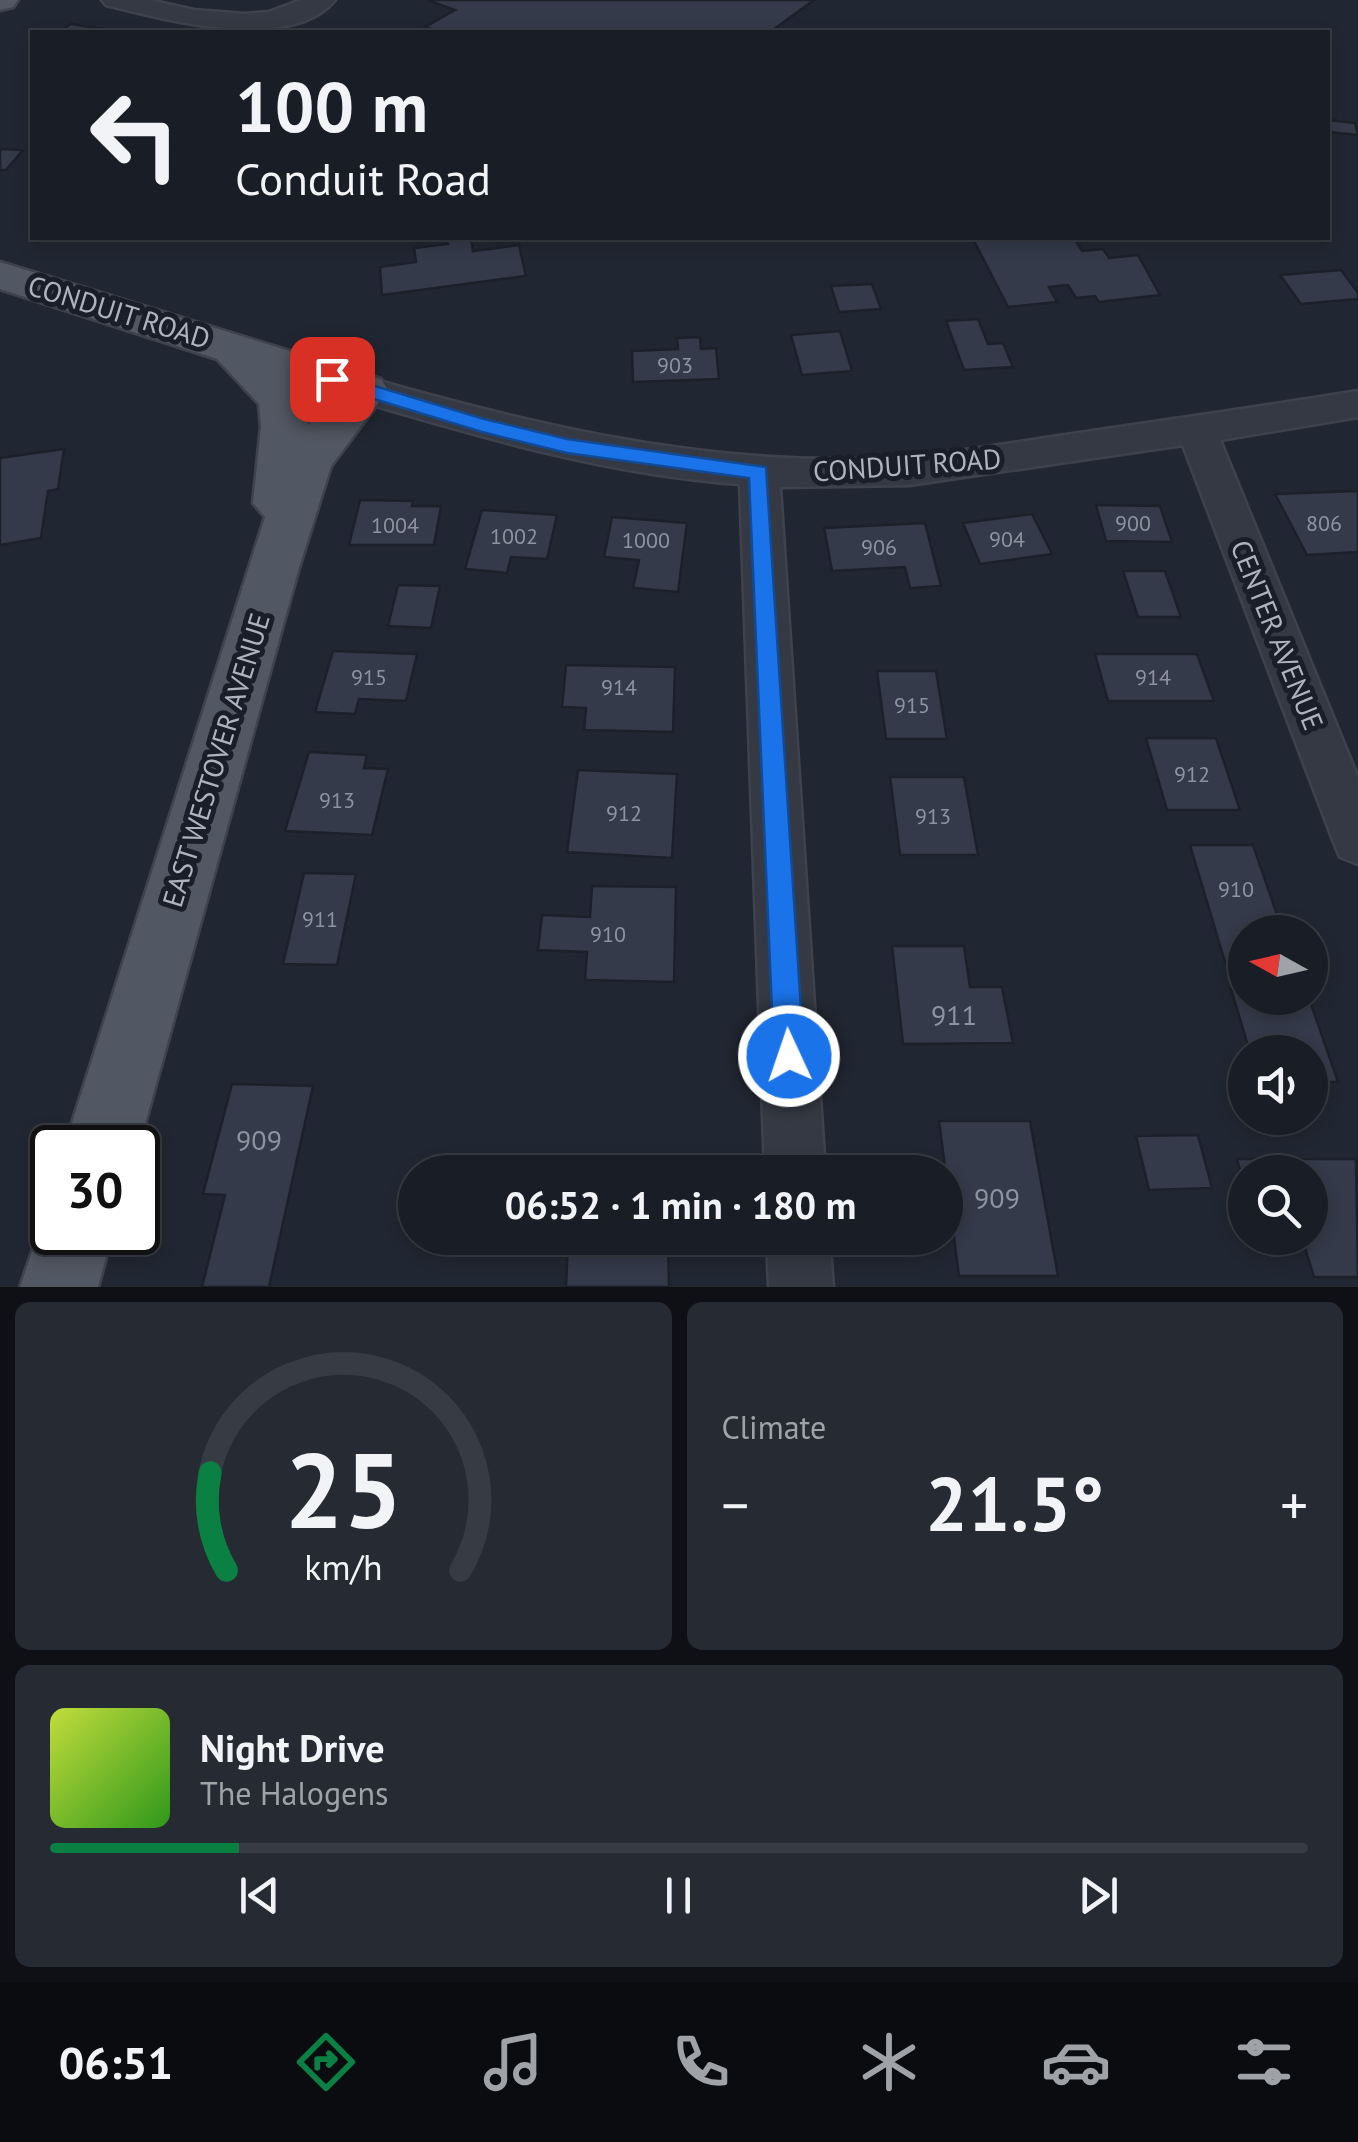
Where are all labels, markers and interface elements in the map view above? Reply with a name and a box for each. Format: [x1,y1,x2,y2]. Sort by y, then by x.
text: 100 m [235,61,428,151]
icon: left [70,70,200,200]
text: Conduit Road [235,149,491,207]
street label: CONDUIT ROAD [24,266,215,357]
pin [290,337,375,422]
house number: 903 [657,351,693,379]
icon: arrive [305,352,360,407]
street label: CONDUIT ROAD [812,439,1002,490]
house number: 900 [1115,509,1151,537]
house number: 806 [1306,509,1342,537]
house number: 1004 [371,511,419,539]
house number: 1002 [490,522,538,550]
house number: 904 [989,525,1025,553]
house number: 1000 [622,526,670,554]
house number: 906 [861,533,897,561]
street label: CENTER AVENUE [1223,534,1332,735]
street label: EAST WESTOVER AVENUE [153,608,278,911]
house number: 915 [351,663,387,691]
house number: 914 [1135,663,1171,691]
house number: 914 [601,673,637,701]
house number: 915 [894,691,930,719]
house number: 912 [1174,760,1210,788]
house number: 913 [319,786,355,814]
house number: 912 [606,799,642,827]
house number: 913 [915,802,951,830]
house number: 910 [1218,875,1254,903]
house number: 911 [302,905,338,933]
north arrow [1228,915,1328,1015]
map controls [1228,915,1328,1255]
house number: 910 [590,920,626,948]
house number: 911 [931,996,977,1033]
position arrow [737,1004,841,1108]
button: sound [1228,1035,1328,1135]
house number: 909 [236,1121,282,1158]
speed limit sign: 30 [30,1125,160,1255]
button: search [1228,1155,1328,1255]
house number: 909 [974,1179,1020,1216]
text: 06:52 · 1 min · 180 m [505,1180,856,1229]
text: Climate [722,1406,826,1448]
text: 25 [284,1422,402,1557]
text: 21.5° [925,1455,1104,1552]
text: − [722,1469,749,1540]
text: + [1280,1469,1308,1540]
text: km/h [304,1544,382,1590]
text: Night Drive [200,1723,384,1772]
text: The Halogens [200,1772,388,1814]
icon: previous [232,1868,287,1923]
icon: pause [651,1868,706,1923]
icon: next [1071,1868,1126,1923]
icon: directions [291,2027,361,2097]
icon: music [478,2027,548,2097]
icon: phone [666,2027,736,2097]
icon: climate [854,2027,924,2097]
icon: car [1041,2027,1111,2097]
icon: filters [1229,2027,1299,2097]
text: 06:51 [59,2033,173,2091]

